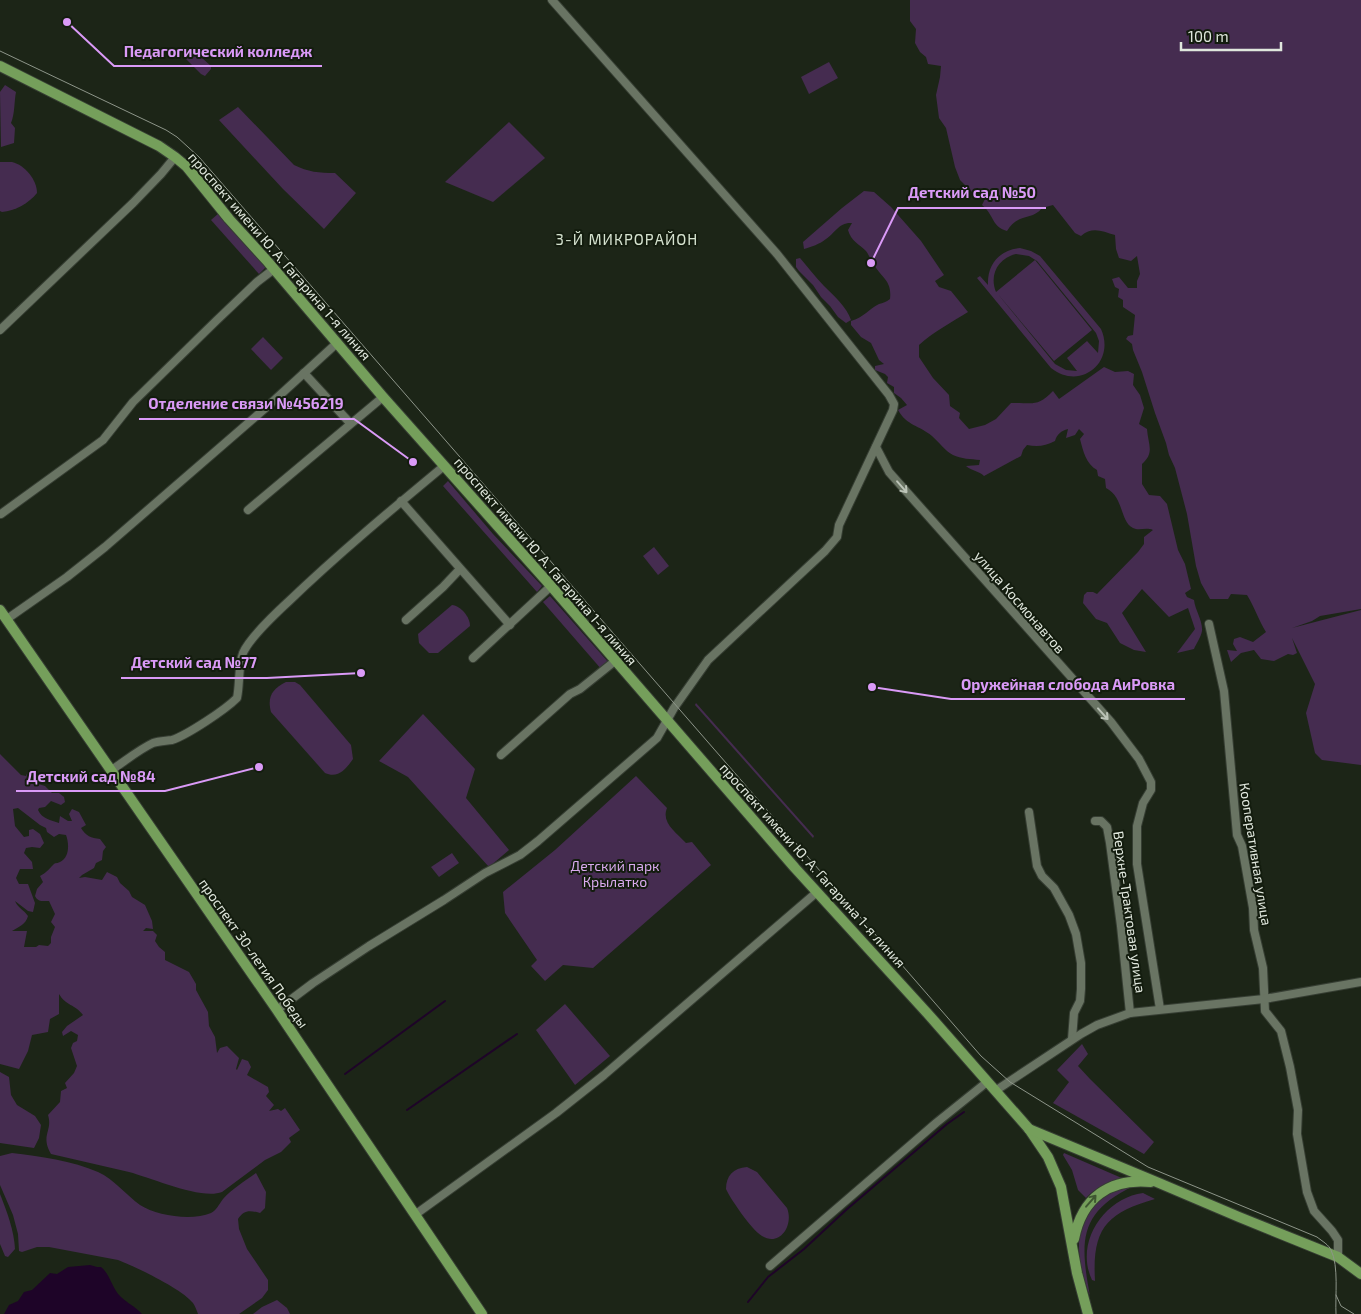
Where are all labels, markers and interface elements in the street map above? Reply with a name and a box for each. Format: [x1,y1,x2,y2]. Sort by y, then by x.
scale bar [1181,20,1281,52]
text: 100 m [1188,27,1229,45]
callout: Педагогический колледж [114,36,322,66]
text: Педагогический колледж [124,42,313,60]
street label: проспект имени Ю. А. Гагарина 1-я линия [185,149,375,363]
callout: Детский сад №50 [898,178,1046,208]
text: Детский сад №50 [908,183,1036,201]
district label: 3-Й МИКРОРАЙОН [556,230,698,248]
callout: Отделение связи №456219 [139,389,354,419]
text: Отделение связи №456219 [148,394,344,412]
street label: проспект имени Ю. А. Гагарина 1-я линия [451,454,641,668]
one-way arrow [896,480,907,493]
street label: улица Космонавтов [971,547,1069,657]
callout: Детский сад №77 [121,648,267,678]
text: Детский сад №77 [131,653,257,671]
callout: Оружейная слобода АиРовка [951,669,1185,699]
text: Оружейная слобода АиРовка [961,675,1175,693]
one-way arrow [1097,707,1109,720]
street label: проспект имени Ю. А. Гагарина 1-я линия [716,759,910,971]
callout: Детский сад №84 [16,761,165,791]
text: Детский сад №84 [26,767,156,785]
street label: Кооперативная улица [1236,781,1276,927]
street label: Верхне-Трактовая улица [1110,830,1150,994]
park label: Детский парк Крылатко [570,857,660,890]
street label: проспект 30-летия Победы [196,875,312,1031]
one-way arrow [1085,1195,1097,1208]

